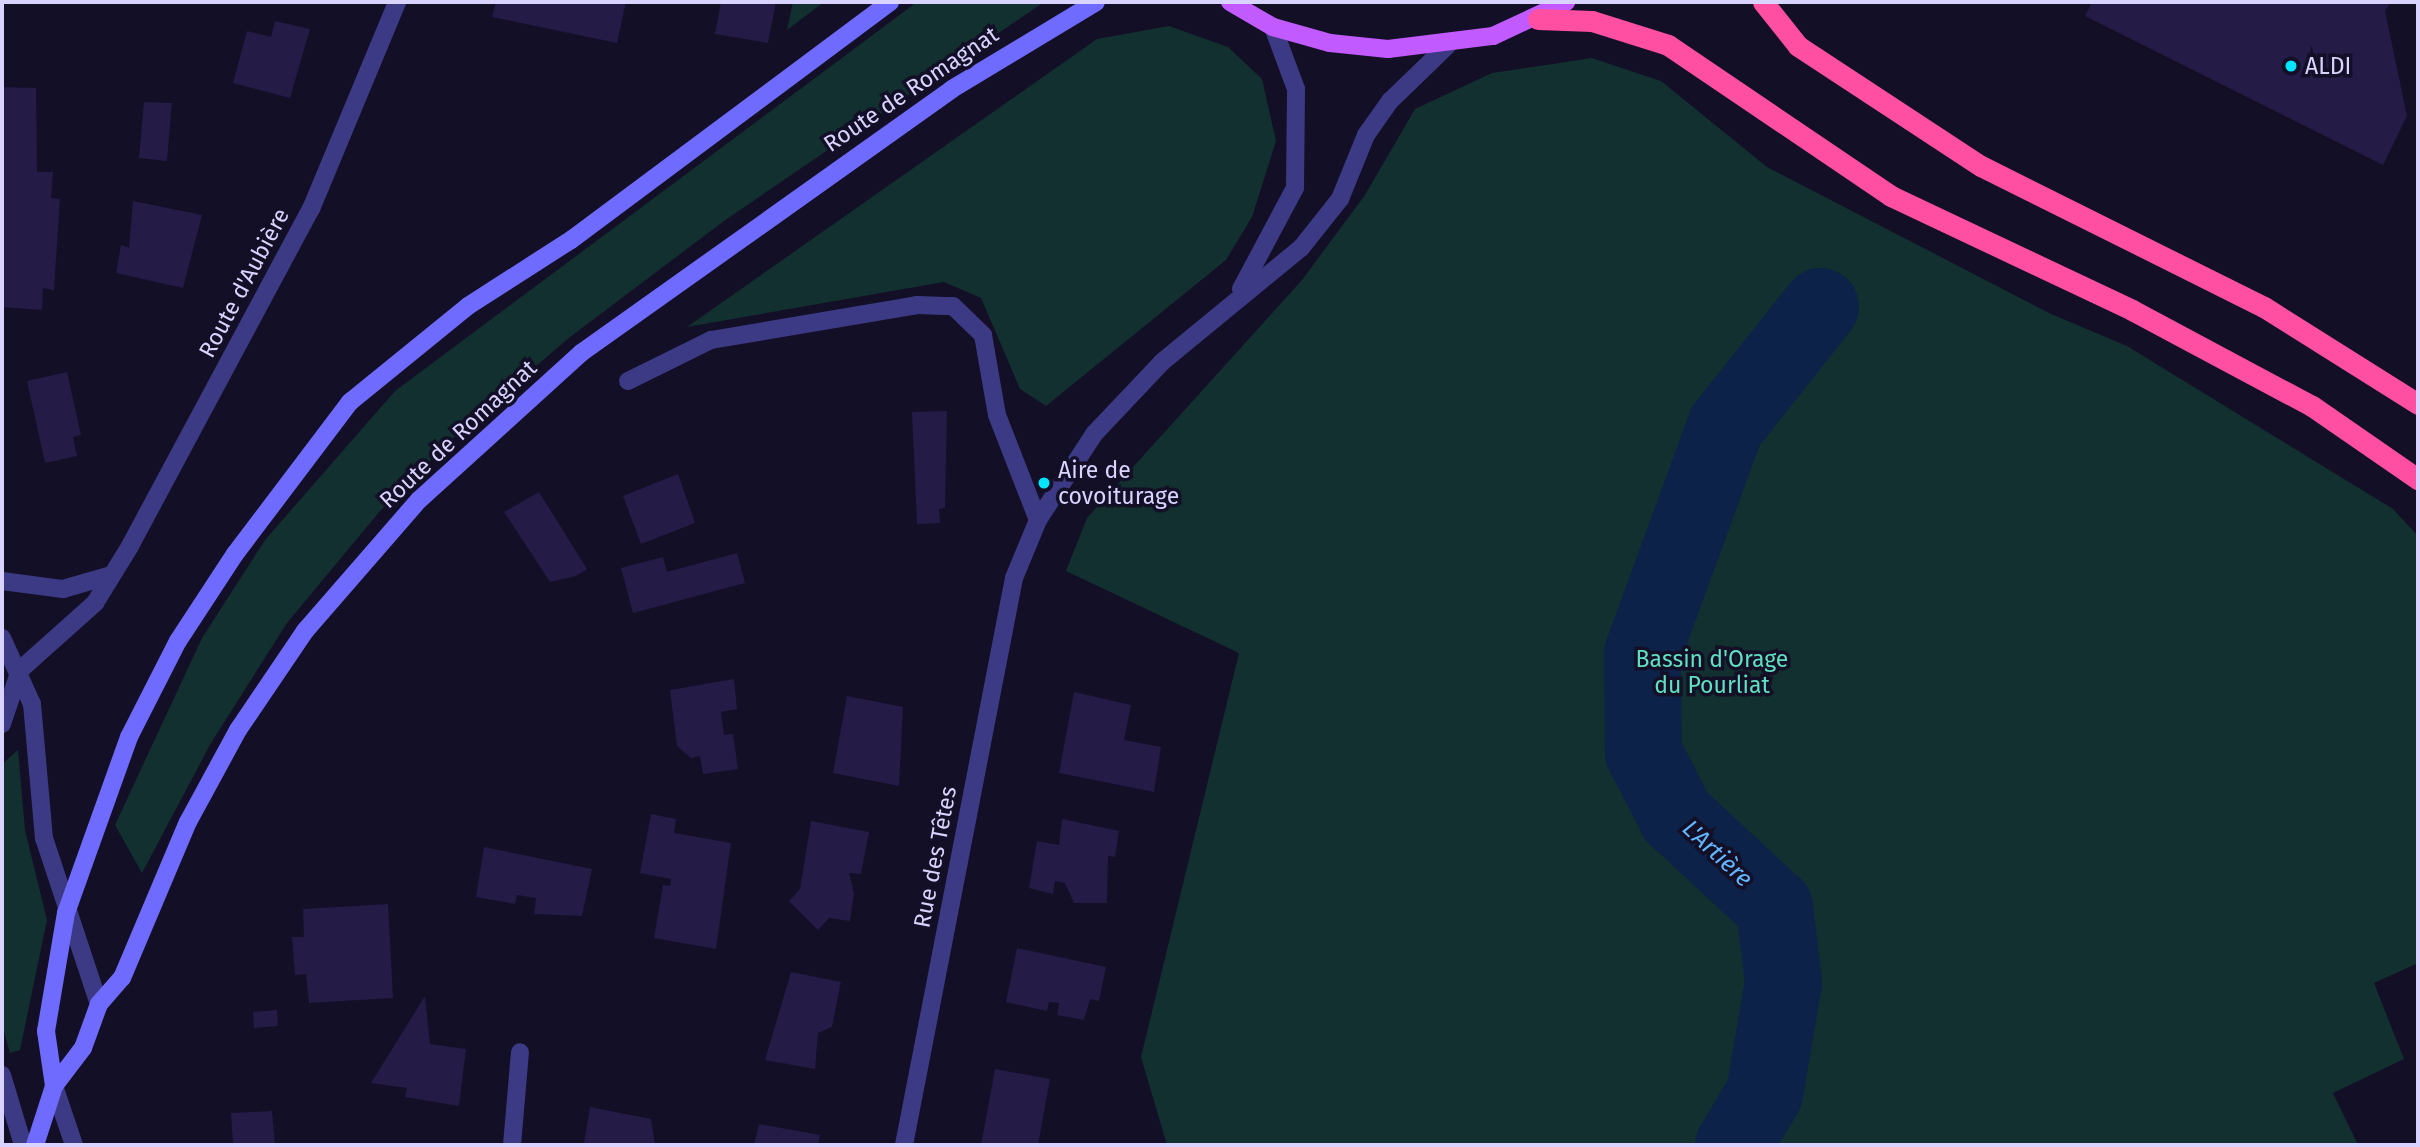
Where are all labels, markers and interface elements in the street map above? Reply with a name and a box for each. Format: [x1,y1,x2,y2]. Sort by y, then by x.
street label: Route de Romagnat [818,20,1004,158]
place label: ALDI [2305,52,2351,80]
marker: ALDI [2283,58,2299,74]
street label: Route d'Aubière [193,204,295,362]
street label: Route de Romagnat [374,354,542,514]
place label: Aire de covoiturage [1058,456,1179,510]
marker: Aire de covoiturage [1036,475,1052,491]
park label: Bassin d'Orage du Pourliat [1636,645,1788,699]
street label: Rue des Têtes [908,784,962,930]
water label: L'Artière [1676,814,1758,894]

